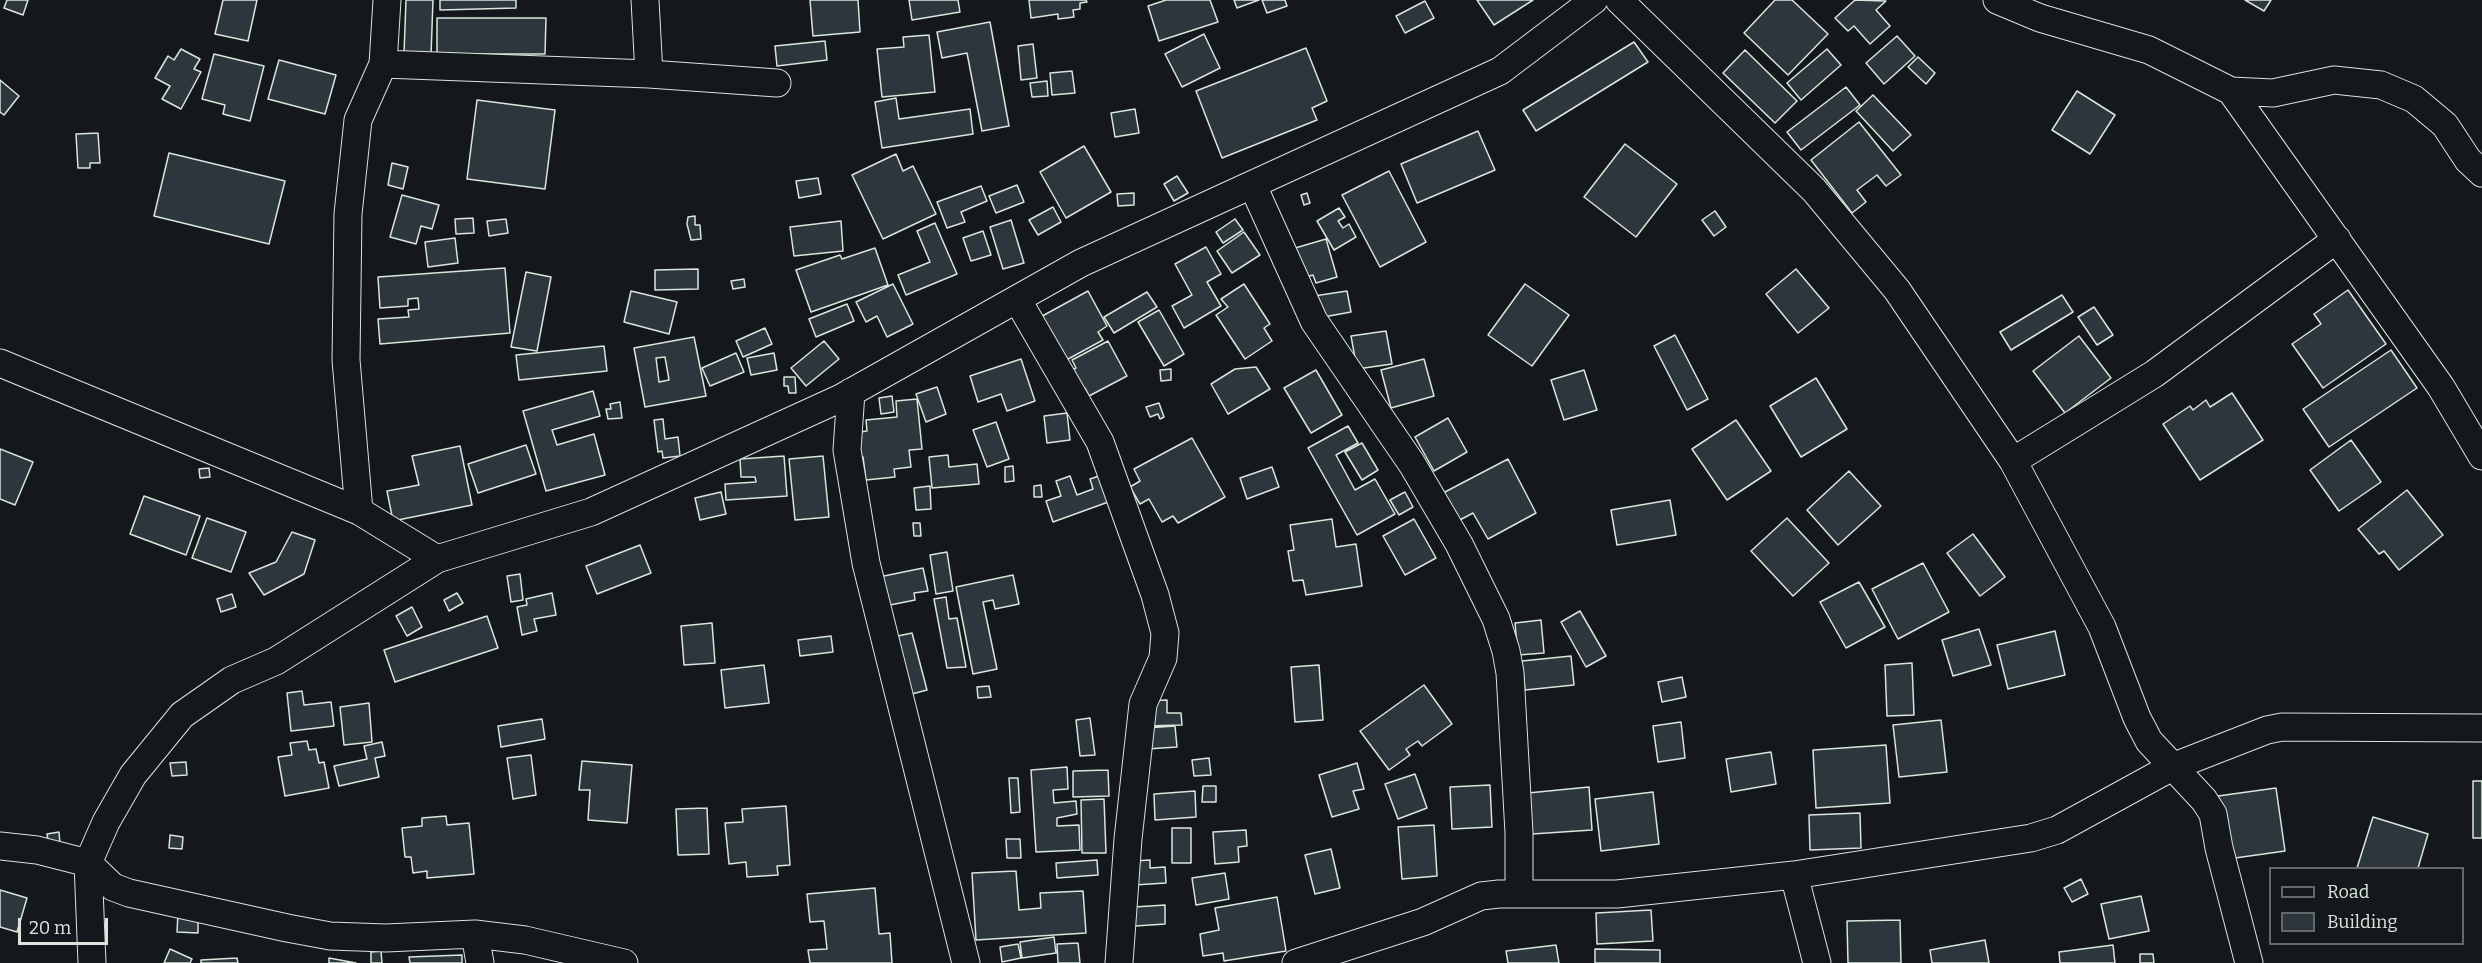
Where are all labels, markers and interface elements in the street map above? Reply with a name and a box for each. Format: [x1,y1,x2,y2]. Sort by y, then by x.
legend [2269,867,2464,945]
text: Road [2327,881,2369,903]
scale bar [21,906,111,944]
text: Building [2327,911,2398,933]
text: 20 m [29,917,71,939]

